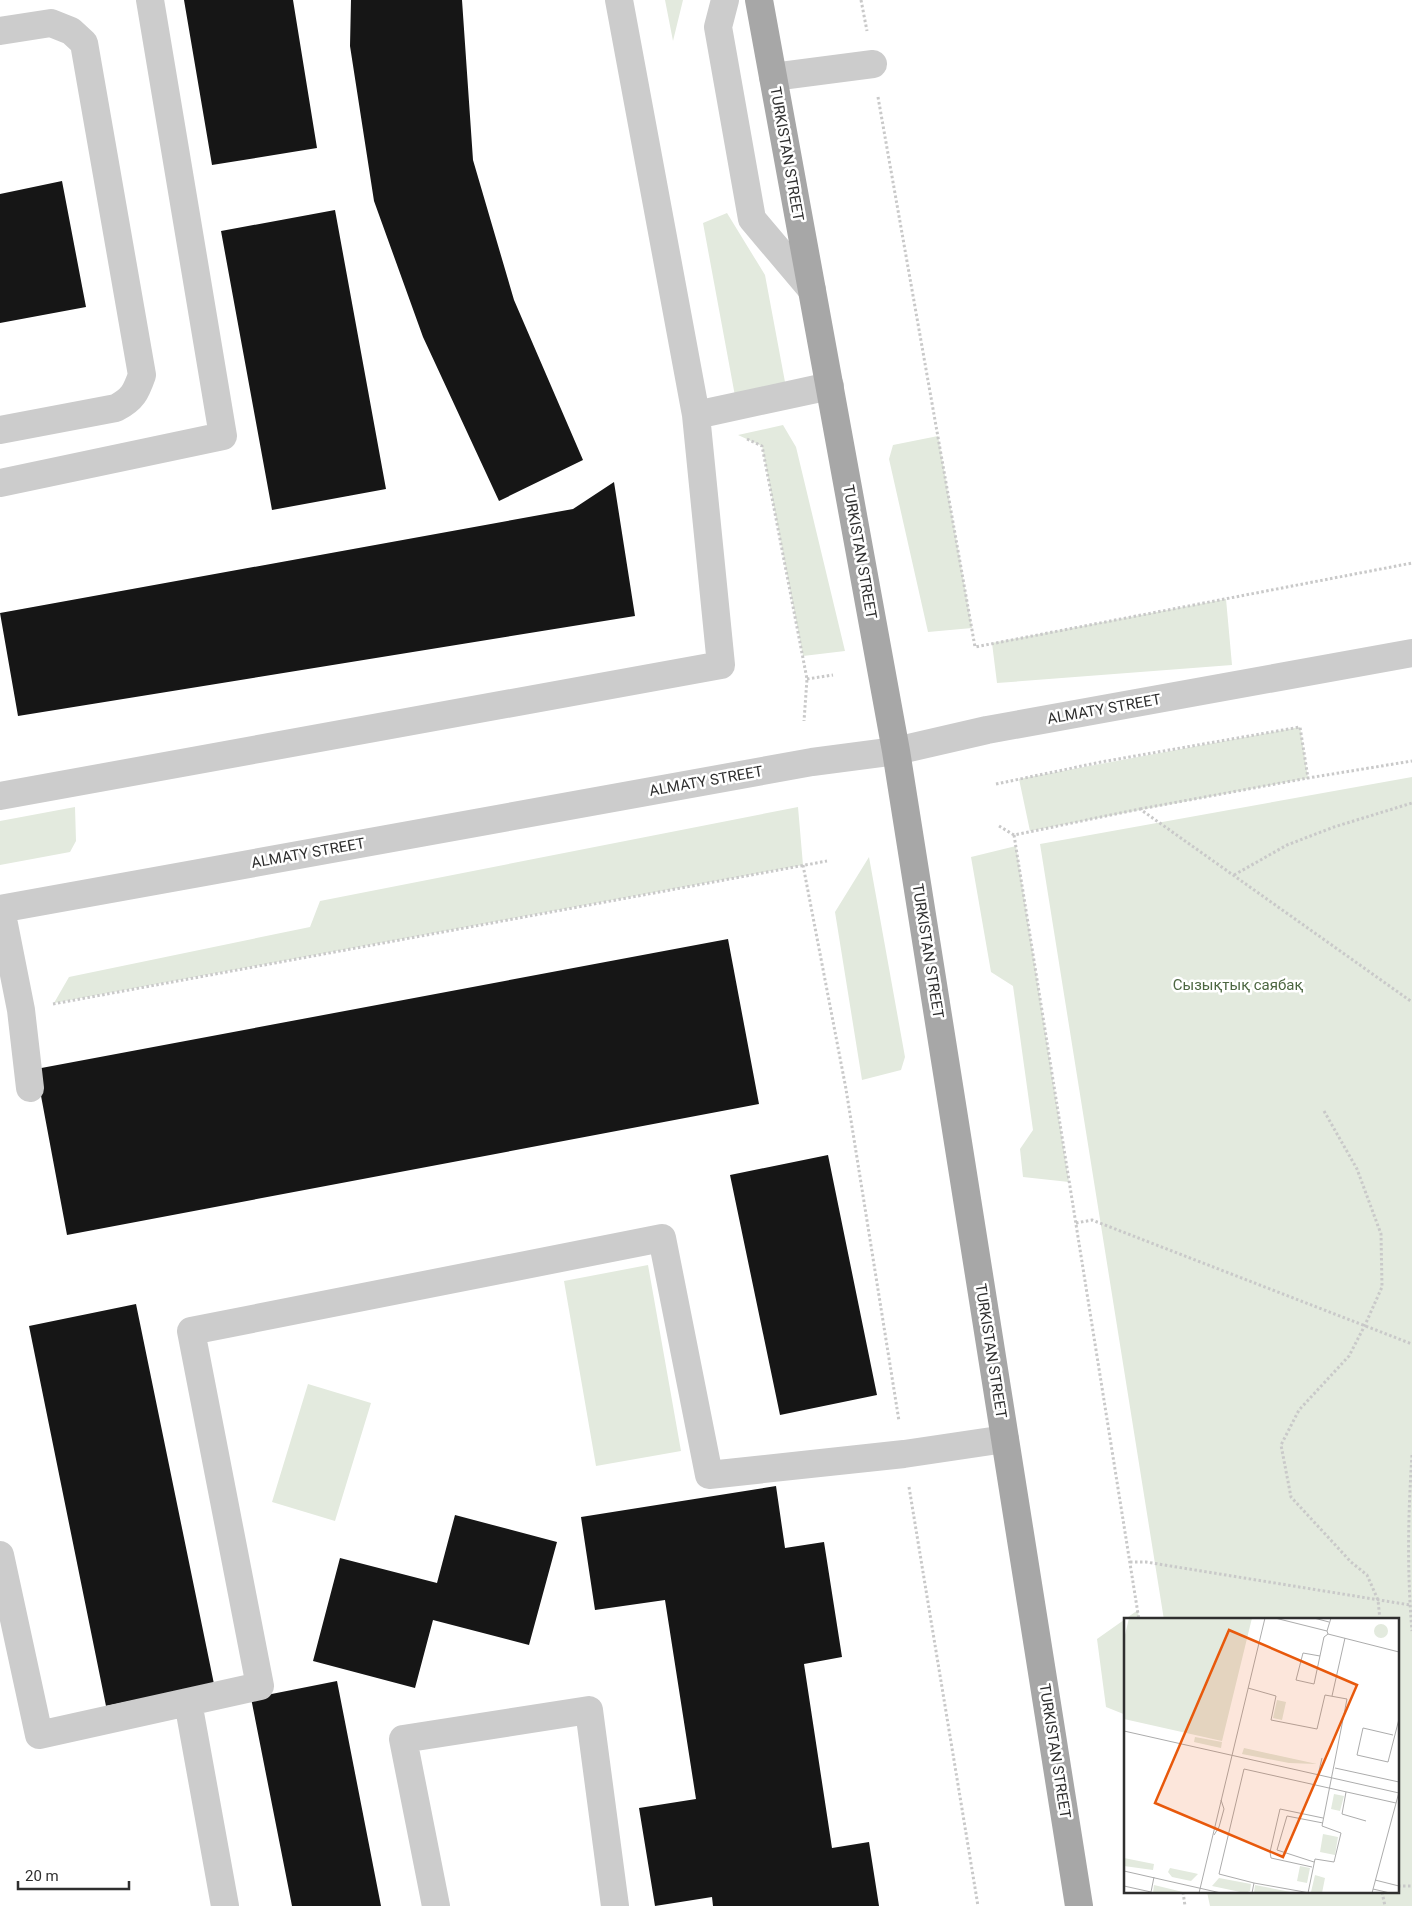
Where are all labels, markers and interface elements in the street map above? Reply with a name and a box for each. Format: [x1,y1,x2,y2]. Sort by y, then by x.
street label: TURKISTAN STREET [766,85,808,223]
street label: TURKISTAN STREET [839,483,881,621]
street label: ALMATY STREET [1046,690,1162,728]
street label: ALMATY STREET [648,762,764,800]
street label: ALMATY STREET [250,834,366,872]
street label: TURKISTAN STREET [908,882,948,1020]
park label: Сызықтық саябақ [1173,976,1303,994]
street label: TURKISTAN STREET [971,1282,1011,1420]
inset map [1124,1618,1400,1894]
street label: TURKISTAN STREET [1035,1682,1075,1820]
scale bar [18,1858,129,1890]
text: 20 m [25,1867,59,1885]

